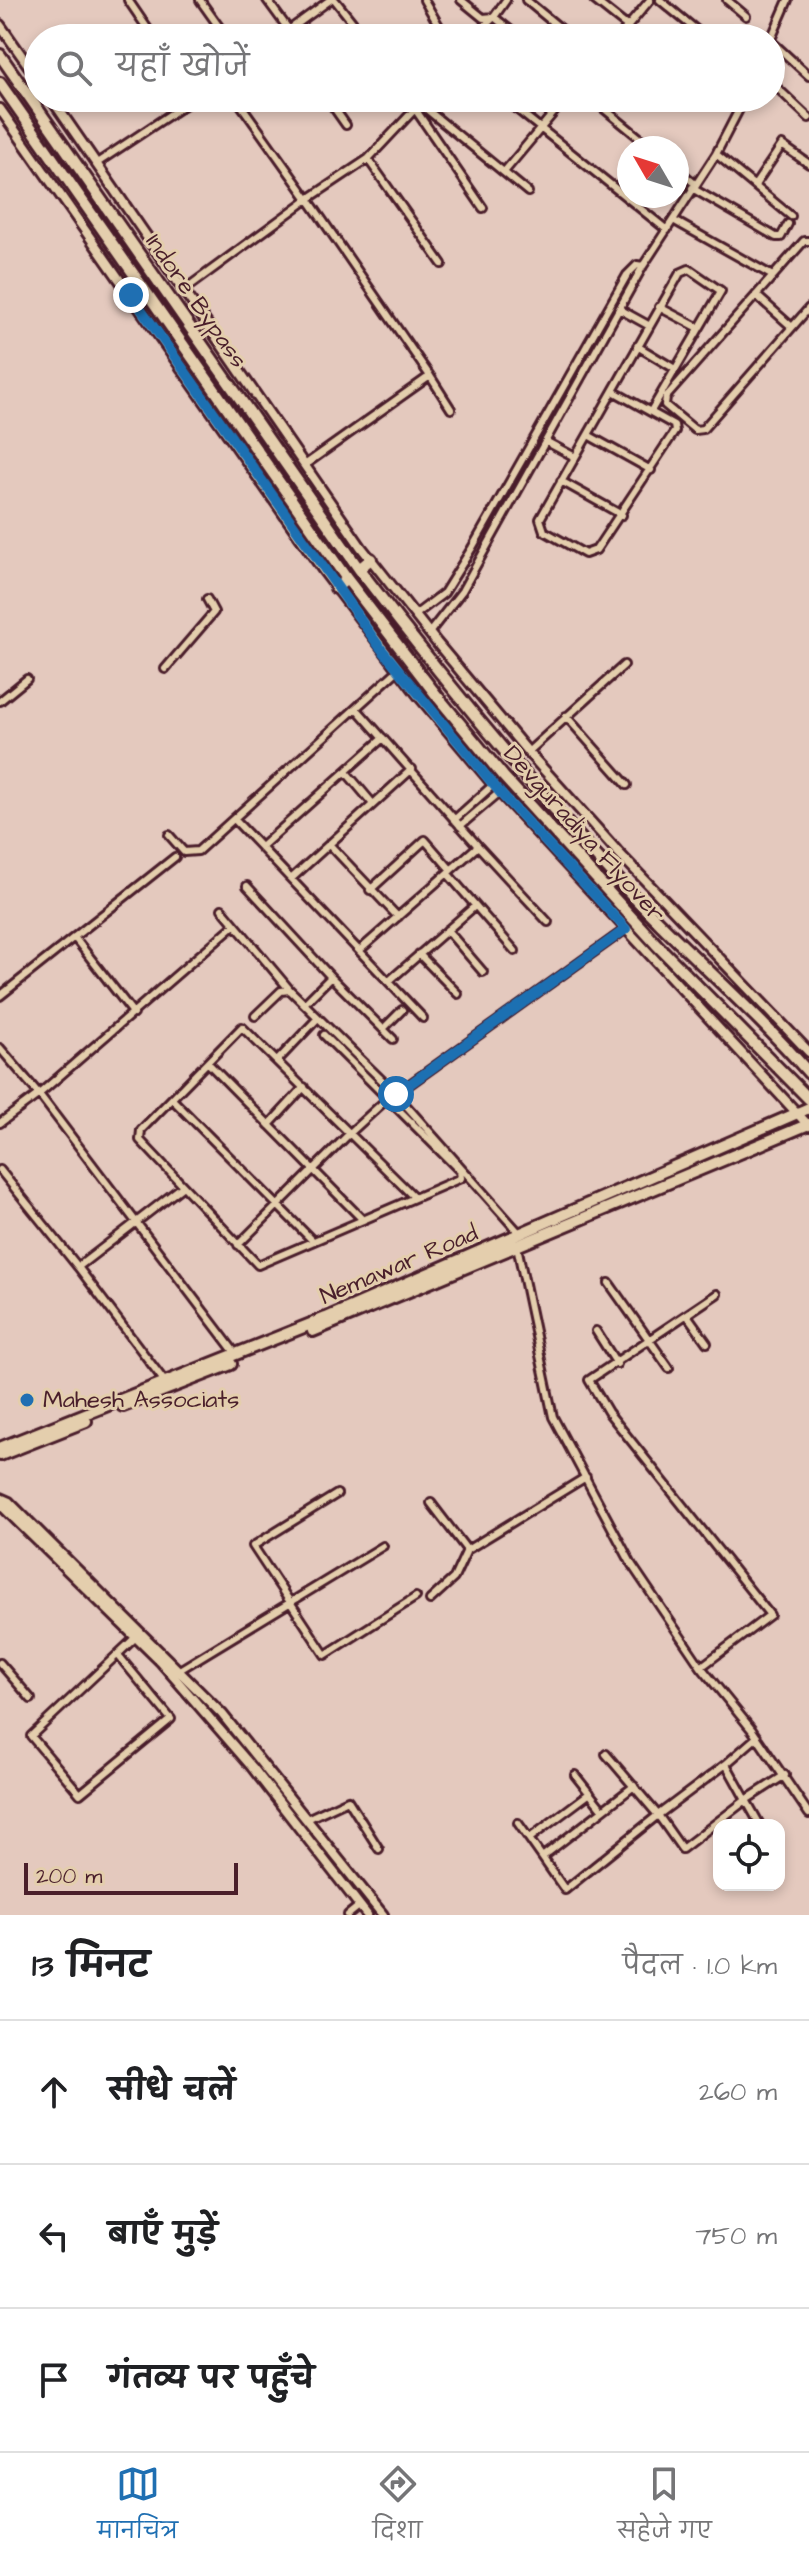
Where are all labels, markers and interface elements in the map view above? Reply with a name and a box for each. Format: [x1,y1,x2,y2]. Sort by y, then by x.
search box [24,24,785,112]
icon: search [52,46,96,90]
text: यहाँ खोजें [116,46,249,88]
north arrow [617,136,689,208]
street label: Indore Bypass [136,227,255,376]
route end [113,277,149,313]
street label: Devguradiya Flyover [494,738,673,931]
route start [378,1076,414,1112]
street label: Nemawar Road [315,1216,483,1314]
place label: Mahesh Associats [43,1383,239,1417]
marker: Mahesh Associats [18,1391,36,1409]
map controls [713,1819,785,1891]
button: locate [713,1819,785,1891]
scale bar [24,1859,238,1895]
text: 200 m [36,1861,102,1892]
text: 13 मिनट [32,1942,150,1990]
text: पैदल · 1.0 km [622,1948,777,1984]
icon: ahead [32,2070,76,2114]
text: सीधे चलें [108,2070,235,2112]
text: 260 m [699,2074,777,2110]
icon: left [32,2214,76,2258]
text: बाएँ मुड़ें [108,2214,218,2256]
text: 750 m [696,2218,777,2254]
icon: arrive [32,2358,76,2402]
text: गंतव्य पर पहुँचे [108,2358,314,2400]
tab: मानचित्र [97,2462,178,2555]
tab: दिशा [373,2462,423,2555]
tab: सहेजे गए [617,2462,712,2555]

